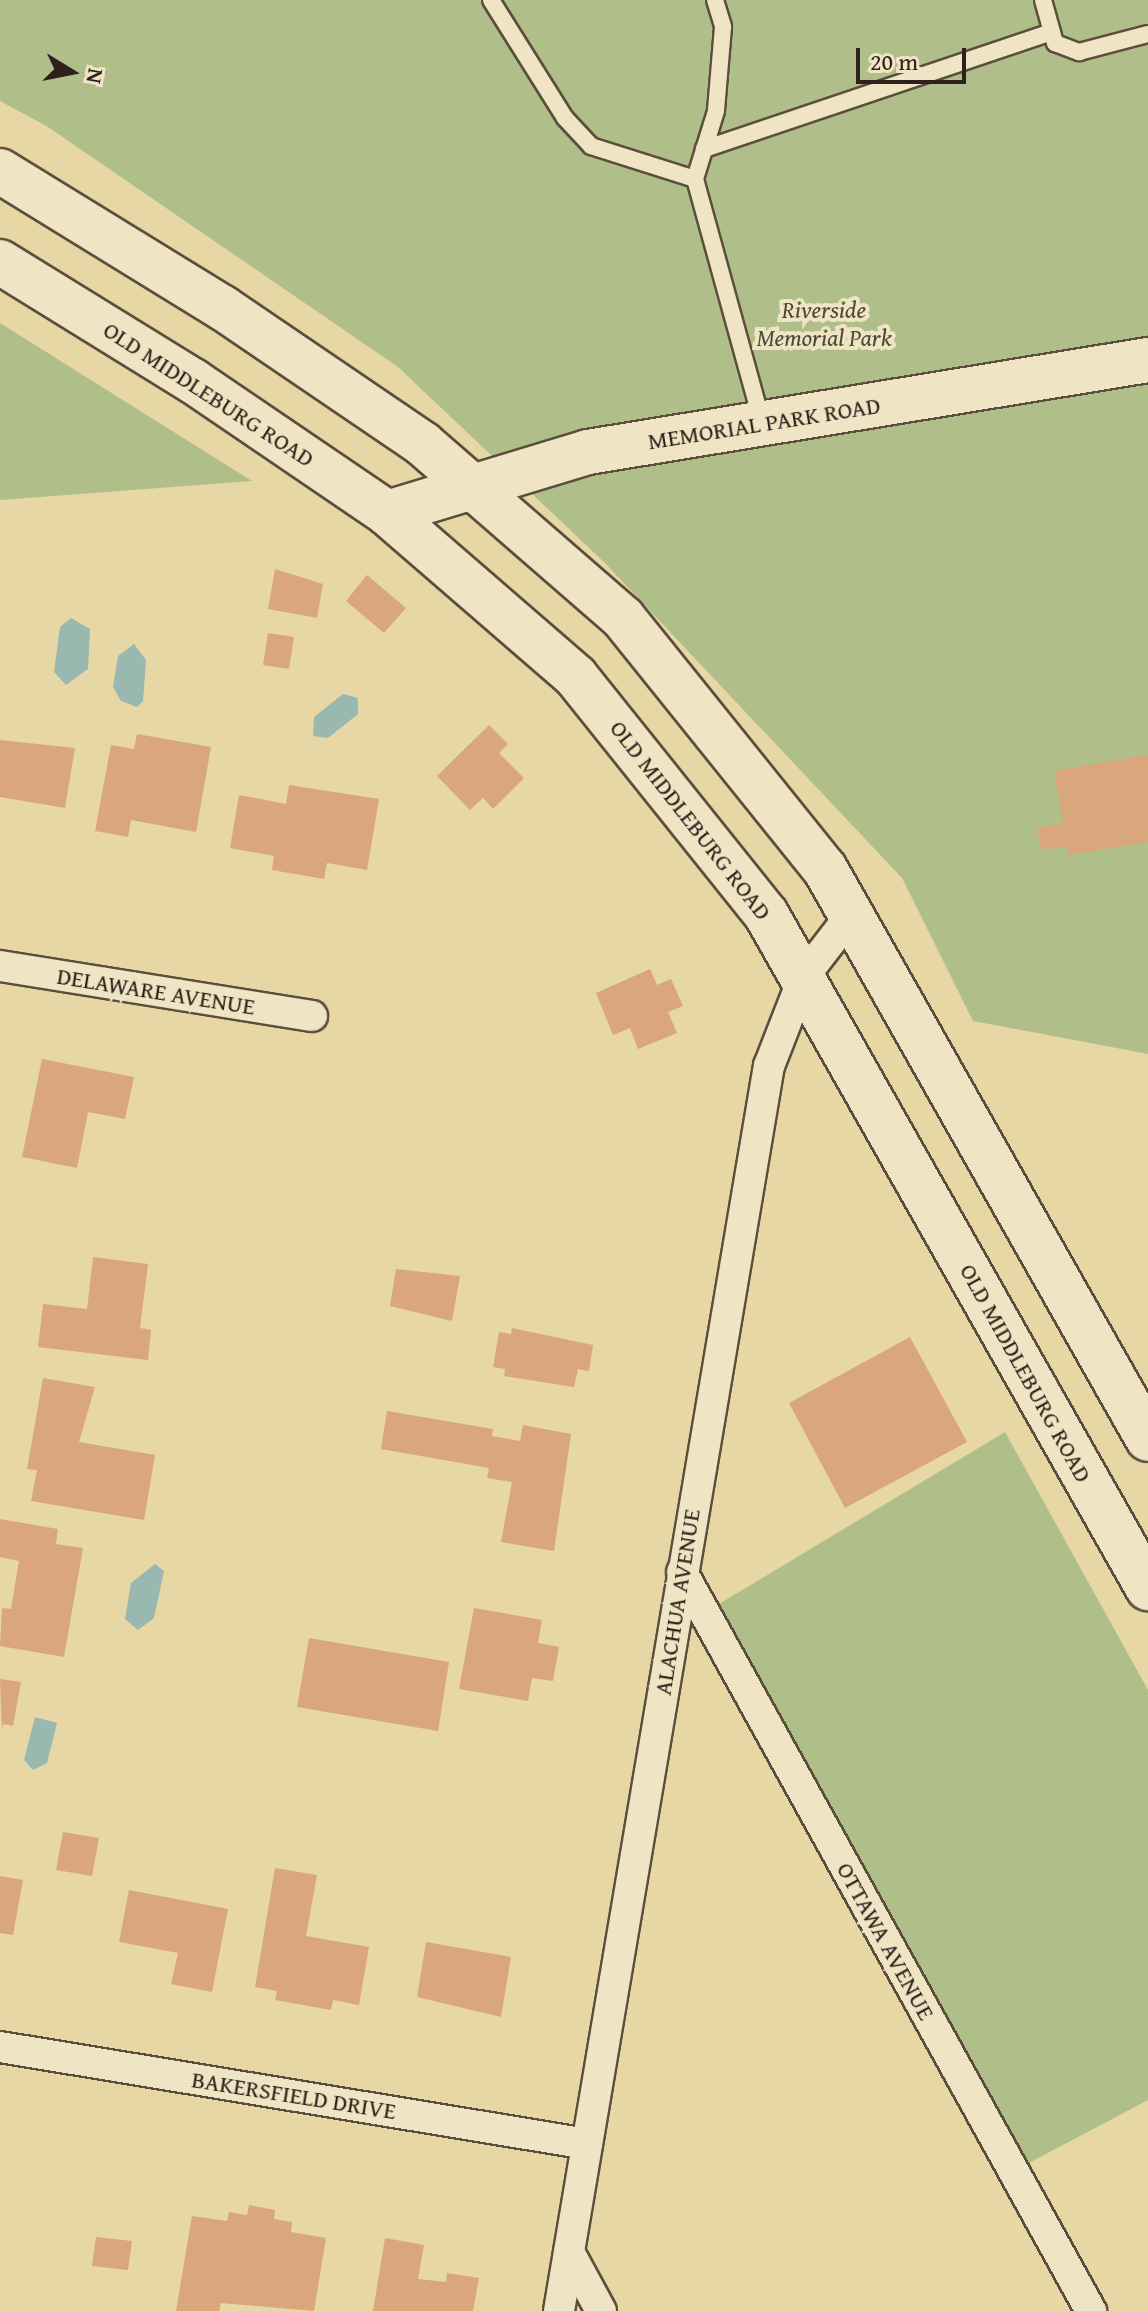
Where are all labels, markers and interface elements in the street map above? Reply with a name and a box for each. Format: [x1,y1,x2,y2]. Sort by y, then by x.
north arrow [32,32,112,112]
scale bar [860,32,970,82]
text: 20 m [870,44,918,79]
text: N [79,66,113,86]
park label: Riverside Memorial Park [756,296,892,352]
street label: OLD MIDDLEBURG ROAD [98,315,320,473]
street label: MEMORIAL PARK ROAD [646,390,882,456]
street label: OLD MIDDLEBURG ROAD [604,714,778,926]
street label: DELAWARE AVENUE [55,961,257,1021]
street label: OLD MIDDLEBURG ROAD [954,1259,1098,1487]
street label: ALACHUA AVENUE [648,1507,706,1697]
street label: OTTAWA AVENUE [831,1857,941,2025]
street label: BAKERSFIELD DRIVE [190,2065,398,2125]

